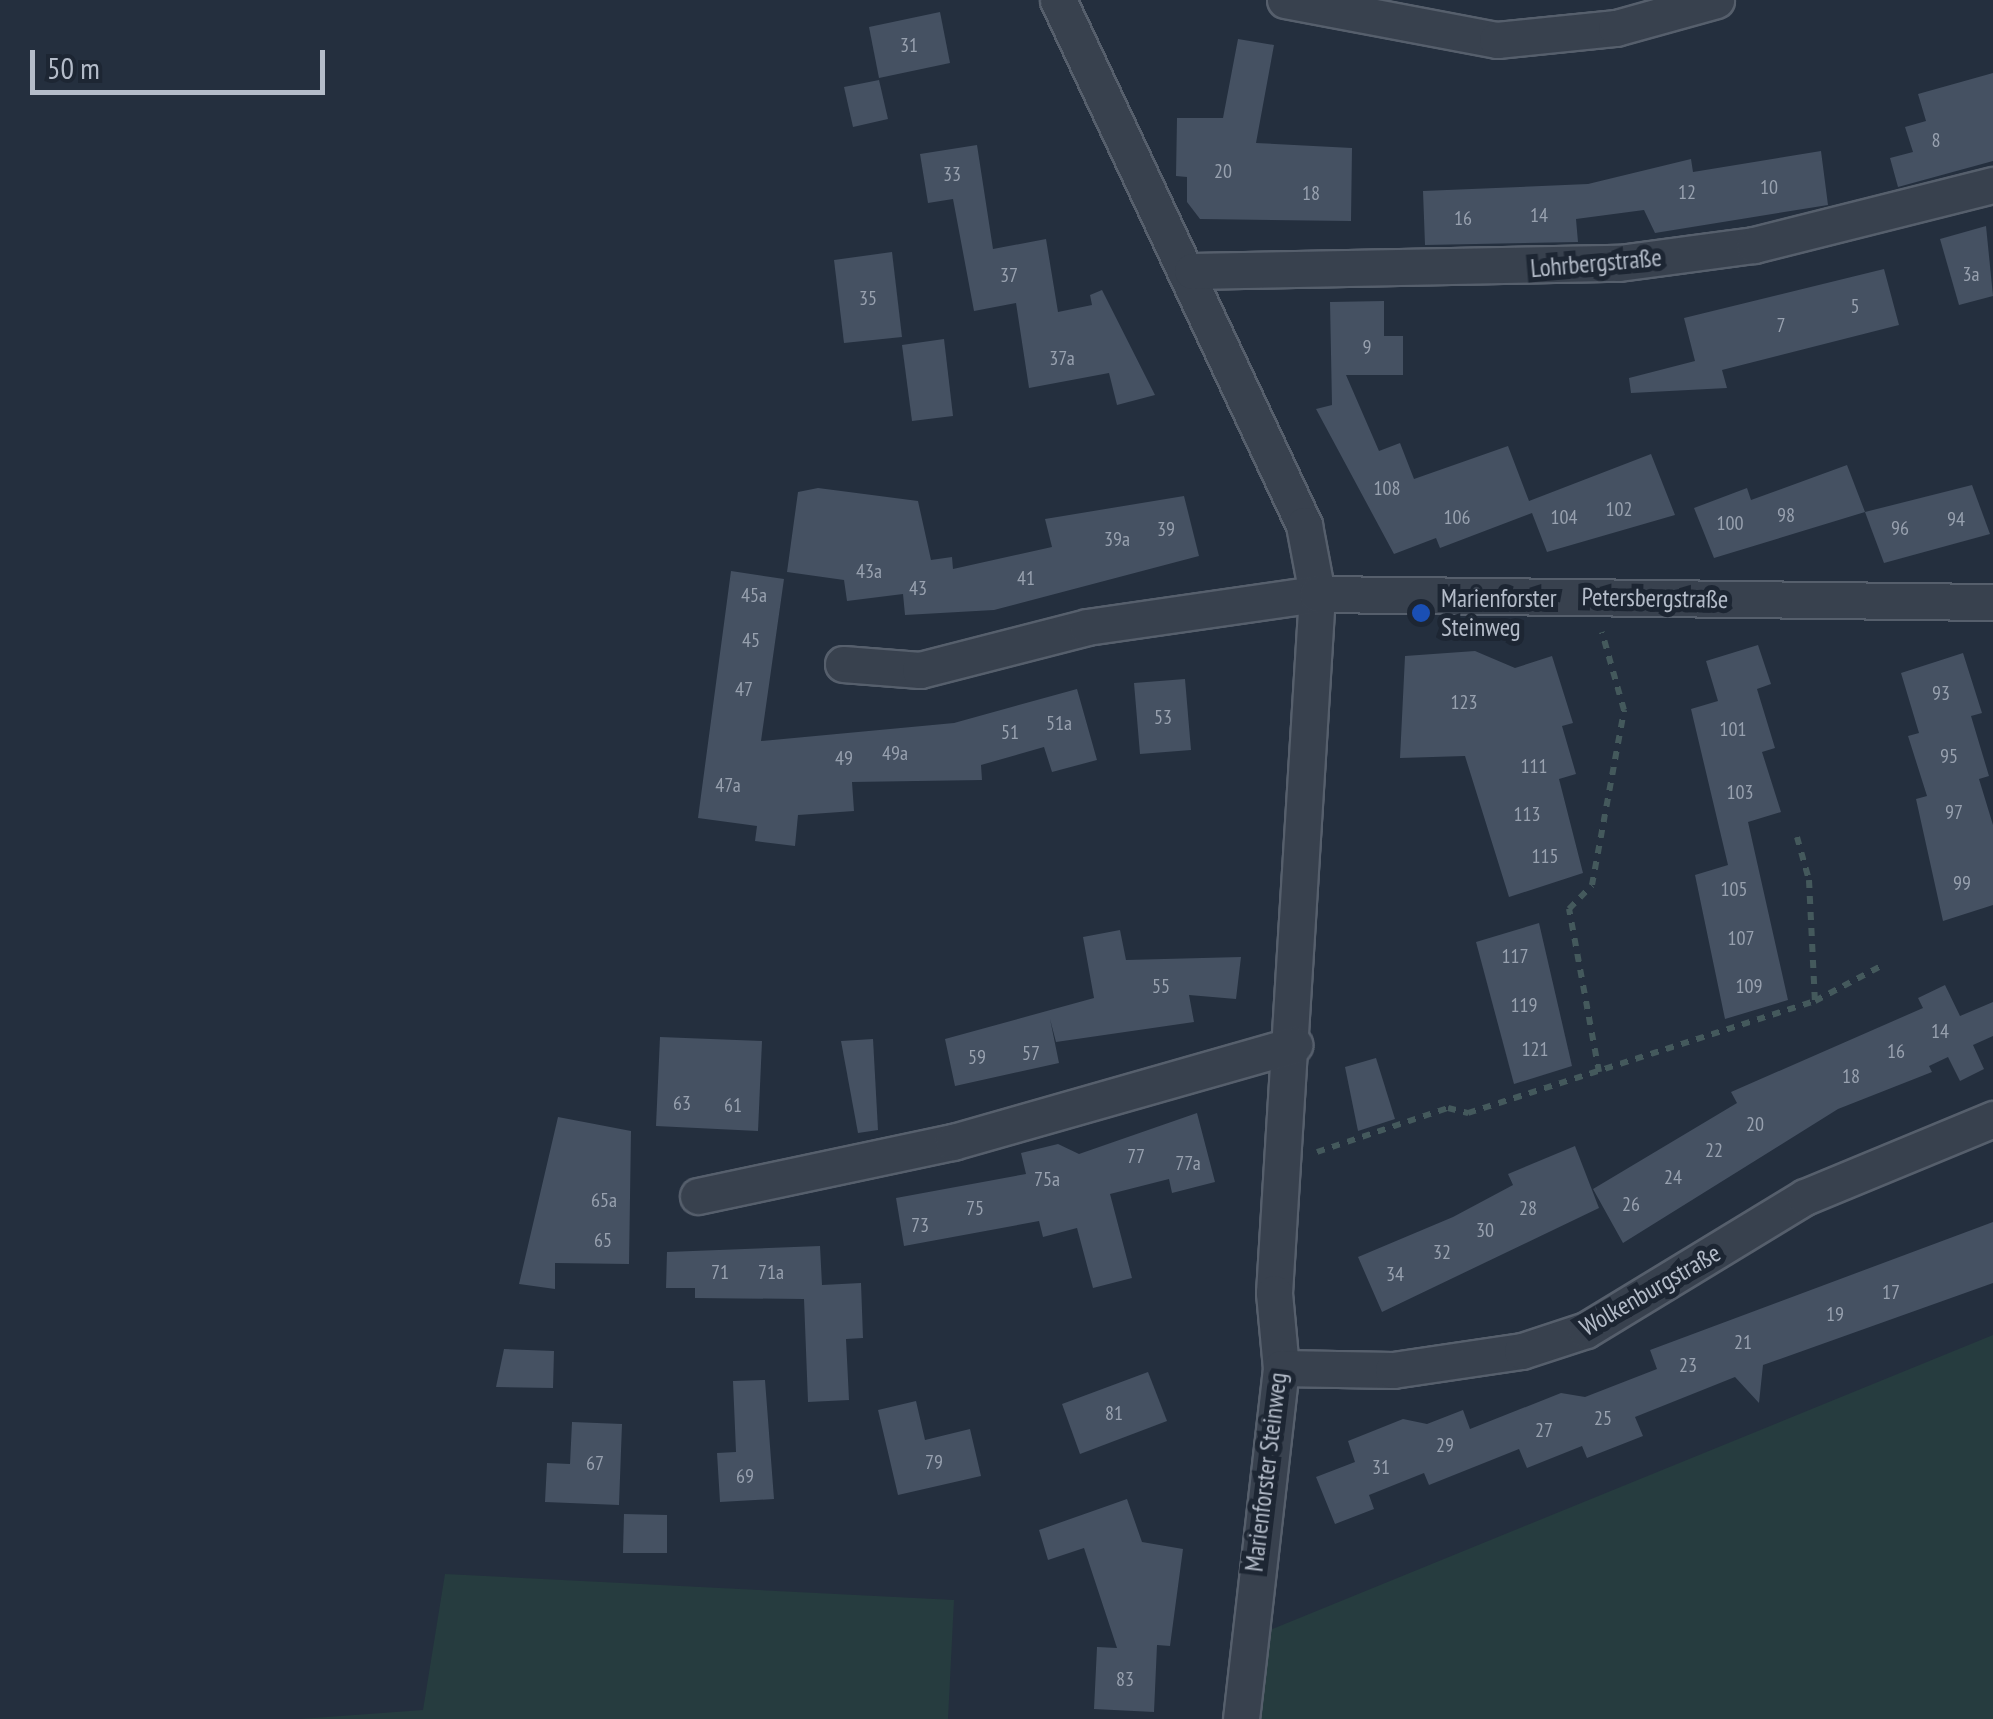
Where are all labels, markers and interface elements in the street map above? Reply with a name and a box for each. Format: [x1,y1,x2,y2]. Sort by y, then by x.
scale bar [35,30,330,92]
house number: 31 [900,33,918,57]
text: 50 m [47,48,100,87]
house number: 8 [1932,128,1940,152]
house number: 20 [1214,159,1232,183]
house number: 33 [943,162,961,186]
house number: 10 [1760,175,1778,199]
house number: 12 [1678,180,1696,204]
house number: 18 [1302,181,1320,205]
house number: 14 [1530,203,1548,227]
house number: 16 [1454,206,1472,230]
street label: Lohrbergstraße [1529,242,1663,284]
house number: 3a [1963,262,1979,286]
house number: 37 [1000,263,1018,287]
house number: 35 [859,286,877,310]
house number: 5 [1851,294,1859,318]
house number: 7 [1777,313,1785,337]
house number: 9 [1363,335,1371,359]
house number: 37a [1049,346,1075,370]
house number: 108 [1374,476,1400,500]
house number: 102 [1606,497,1632,521]
house number: 98 [1777,503,1795,527]
house number: 106 [1444,505,1470,529]
house number: 104 [1551,505,1577,529]
house number: 94 [1947,507,1965,531]
house number: 100 [1717,511,1743,535]
house number: 96 [1891,516,1909,540]
house number: 39 [1157,517,1175,541]
house number: 39a [1104,527,1130,551]
house number: 43a [856,559,882,583]
house number: 41 [1017,566,1035,590]
house number: 43 [909,576,927,600]
street label: Petersbergstraße [1581,582,1729,614]
house number: 45a [741,583,767,607]
place label: Marienforster Steinweg [1441,584,1557,643]
marker: Marienforster Steinweg [1410,602,1432,624]
house number: 45 [742,628,760,652]
house number: 47 [735,677,753,701]
house number: 93 [1932,681,1950,705]
house number: 123 [1451,690,1477,714]
house number: 53 [1154,705,1172,729]
house number: 51a [1046,711,1072,735]
house number: 101 [1720,717,1746,741]
house number: 51 [1001,720,1019,744]
house number: 49a [882,741,908,765]
house number: 95 [1940,744,1958,768]
house number: 49 [835,746,853,770]
house number: 111 [1521,754,1547,778]
house number: 47a [715,773,741,797]
house number: 103 [1727,780,1753,804]
house number: 97 [1945,800,1963,824]
house number: 113 [1514,802,1540,826]
house number: 115 [1532,844,1558,868]
house number: 99 [1953,871,1971,895]
house number: 105 [1721,877,1747,901]
house number: 107 [1728,926,1754,950]
house number: 117 [1502,944,1528,968]
house number: 55 [1152,974,1170,998]
house number: 109 [1736,974,1762,998]
house number: 119 [1511,993,1537,1017]
house number: 14 [1931,1019,1949,1043]
house number: 121 [1522,1037,1548,1061]
house number: 16 [1887,1039,1905,1063]
house number: 57 [1022,1041,1040,1065]
house number: 59 [968,1045,986,1069]
house number: 18 [1842,1064,1860,1088]
house number: 63 [673,1091,691,1115]
house number: 61 [724,1093,742,1117]
house number: 20 [1746,1112,1764,1136]
house number: 22 [1705,1138,1723,1162]
house number: 77 [1127,1144,1145,1168]
house number: 77a [1175,1151,1201,1175]
house number: 24 [1664,1165,1682,1189]
house number: 75a [1034,1167,1060,1191]
house number: 65a [591,1188,617,1212]
house number: 26 [1622,1192,1640,1216]
house number: 75 [966,1196,984,1220]
house number: 28 [1519,1196,1537,1220]
house number: 73 [911,1213,929,1237]
house number: 30 [1476,1218,1494,1242]
house number: 65 [594,1228,612,1252]
street label: Wolkenburgstraße [1574,1238,1726,1342]
house number: 32 [1433,1240,1451,1264]
house number: 71 [711,1260,729,1284]
house number: 71a [758,1260,784,1284]
house number: 34 [1386,1262,1404,1286]
house number: 17 [1882,1280,1900,1304]
house number: 19 [1826,1302,1844,1326]
house number: 21 [1734,1330,1752,1354]
house number: 23 [1679,1353,1697,1377]
street label: Marienforster Steinweg [1239,1371,1293,1573]
house number: 81 [1105,1401,1123,1425]
house number: 25 [1594,1406,1612,1430]
house number: 27 [1535,1418,1553,1442]
house number: 29 [1436,1433,1454,1457]
house number: 79 [925,1450,943,1474]
house number: 67 [586,1451,604,1475]
house number: 31 [1372,1455,1390,1479]
house number: 69 [736,1464,754,1488]
house number: 83 [1116,1667,1134,1691]

